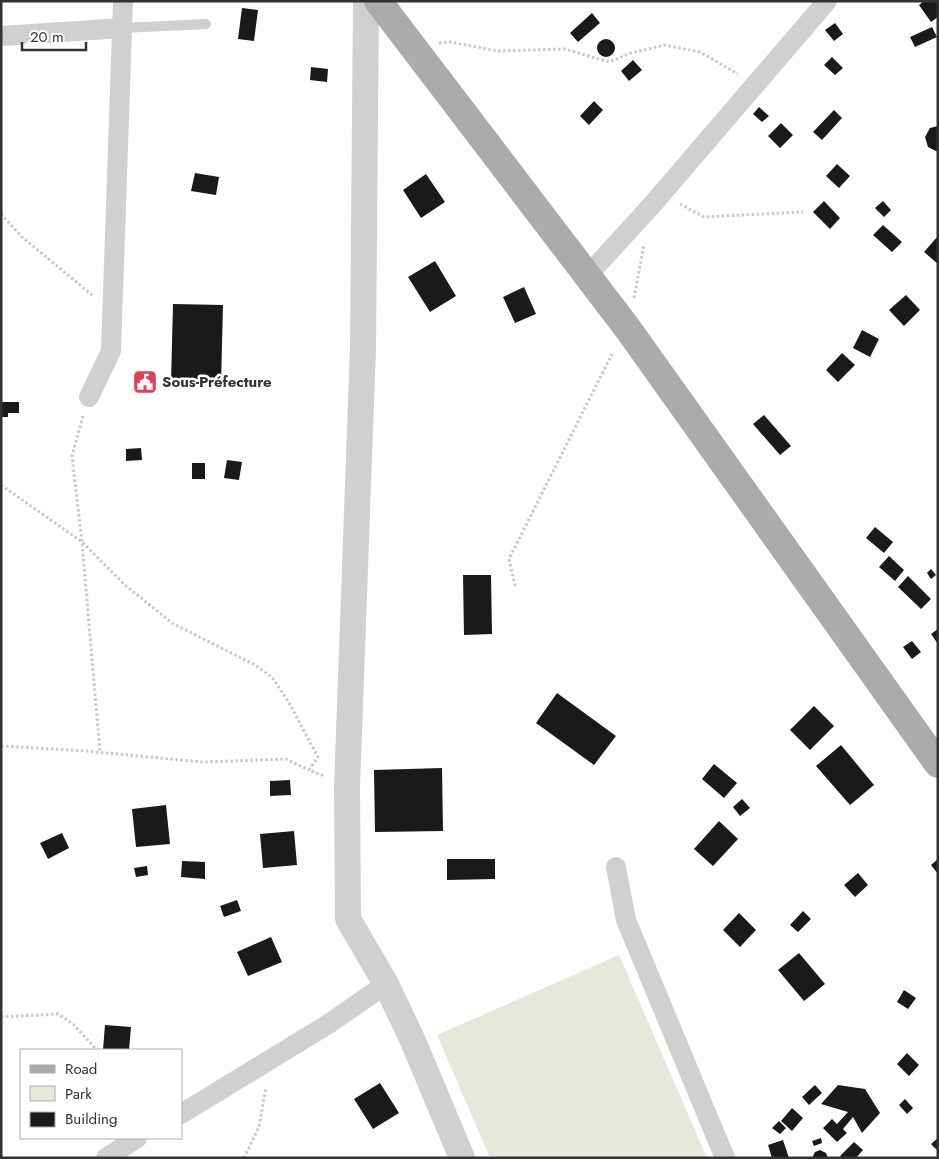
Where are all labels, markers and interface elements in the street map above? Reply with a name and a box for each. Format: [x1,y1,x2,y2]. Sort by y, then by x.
scale bar [22,20,86,52]
text: 20 m [30,26,64,48]
public building icon: Sous-Préfecture [132,369,158,395]
place label: Sous-Préfecture [162,371,272,393]
legend [20,1049,182,1139]
text: Road [65,1058,97,1080]
text: Park [65,1083,92,1105]
text: Building [65,1108,117,1130]

